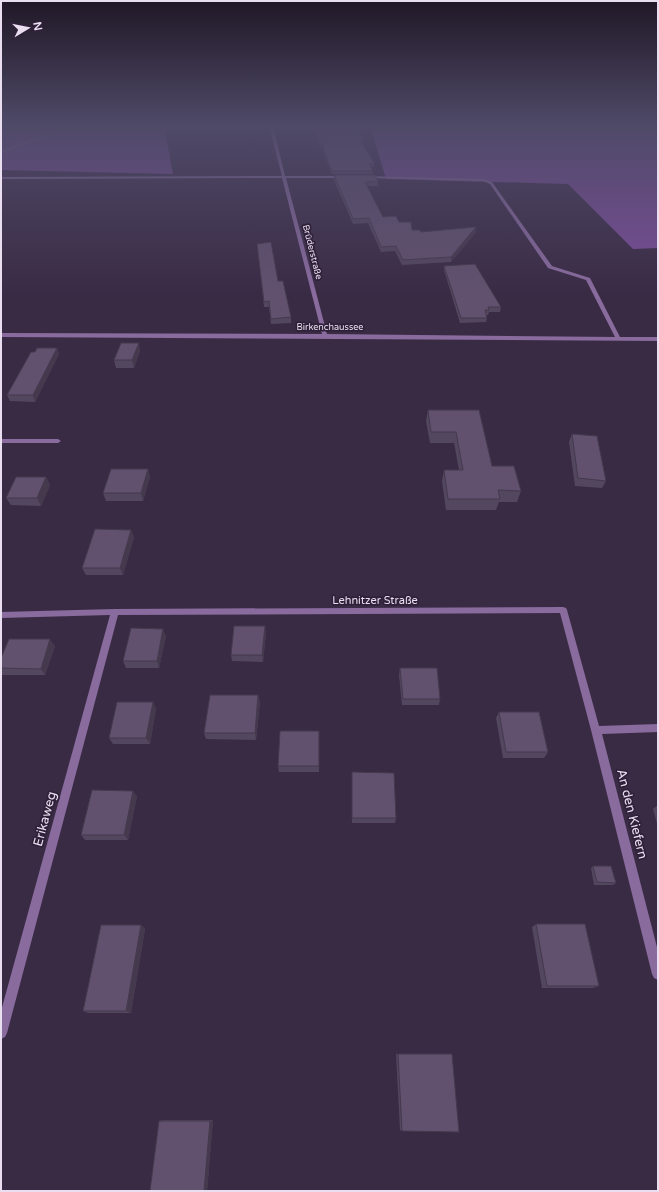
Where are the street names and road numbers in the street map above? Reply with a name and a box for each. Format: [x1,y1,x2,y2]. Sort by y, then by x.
street label: Brüderstraße [300,223,324,281]
street label: Birkenchaussee [297,322,363,333]
street label: Lehnitzer Straße [332,594,418,607]
street label: An den Kiefern [613,767,651,861]
street label: Erikaweg [30,790,60,848]

